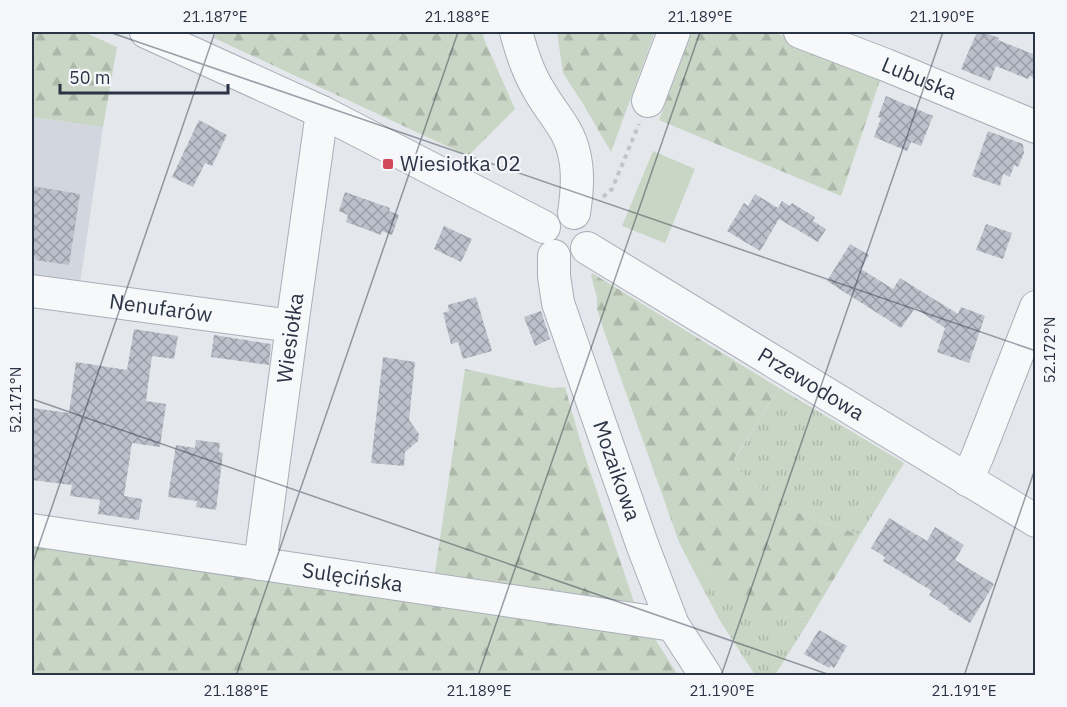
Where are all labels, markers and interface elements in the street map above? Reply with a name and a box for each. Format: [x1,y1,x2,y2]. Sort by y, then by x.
text: 21.187°E [183,7,247,26]
text: 21.188°E [425,7,489,26]
text: 21.189°E [668,7,732,26]
text: 21.190°E [910,7,974,26]
street label: Lubuska [878,50,961,106]
scale bar [60,57,228,95]
text: 50 m [69,66,111,89]
place label: Wiesiołka 02 [400,149,521,177]
marker: Wiesiołka 02 [381,157,395,171]
street label: Nenufarów [108,287,214,328]
street label: Wiesiołka [269,291,309,385]
text: 52.172°N [1040,317,1059,383]
street label: Przewodowa [753,340,870,426]
text: 52.171°N [6,367,25,433]
street label: Mozaikowa [587,417,648,524]
street label: Sulęcińska [300,555,405,598]
text: 21.188°E [204,681,268,700]
text: 21.189°E [447,681,511,700]
text: 21.190°E [690,681,754,700]
text: 21.191°E [932,681,996,700]

